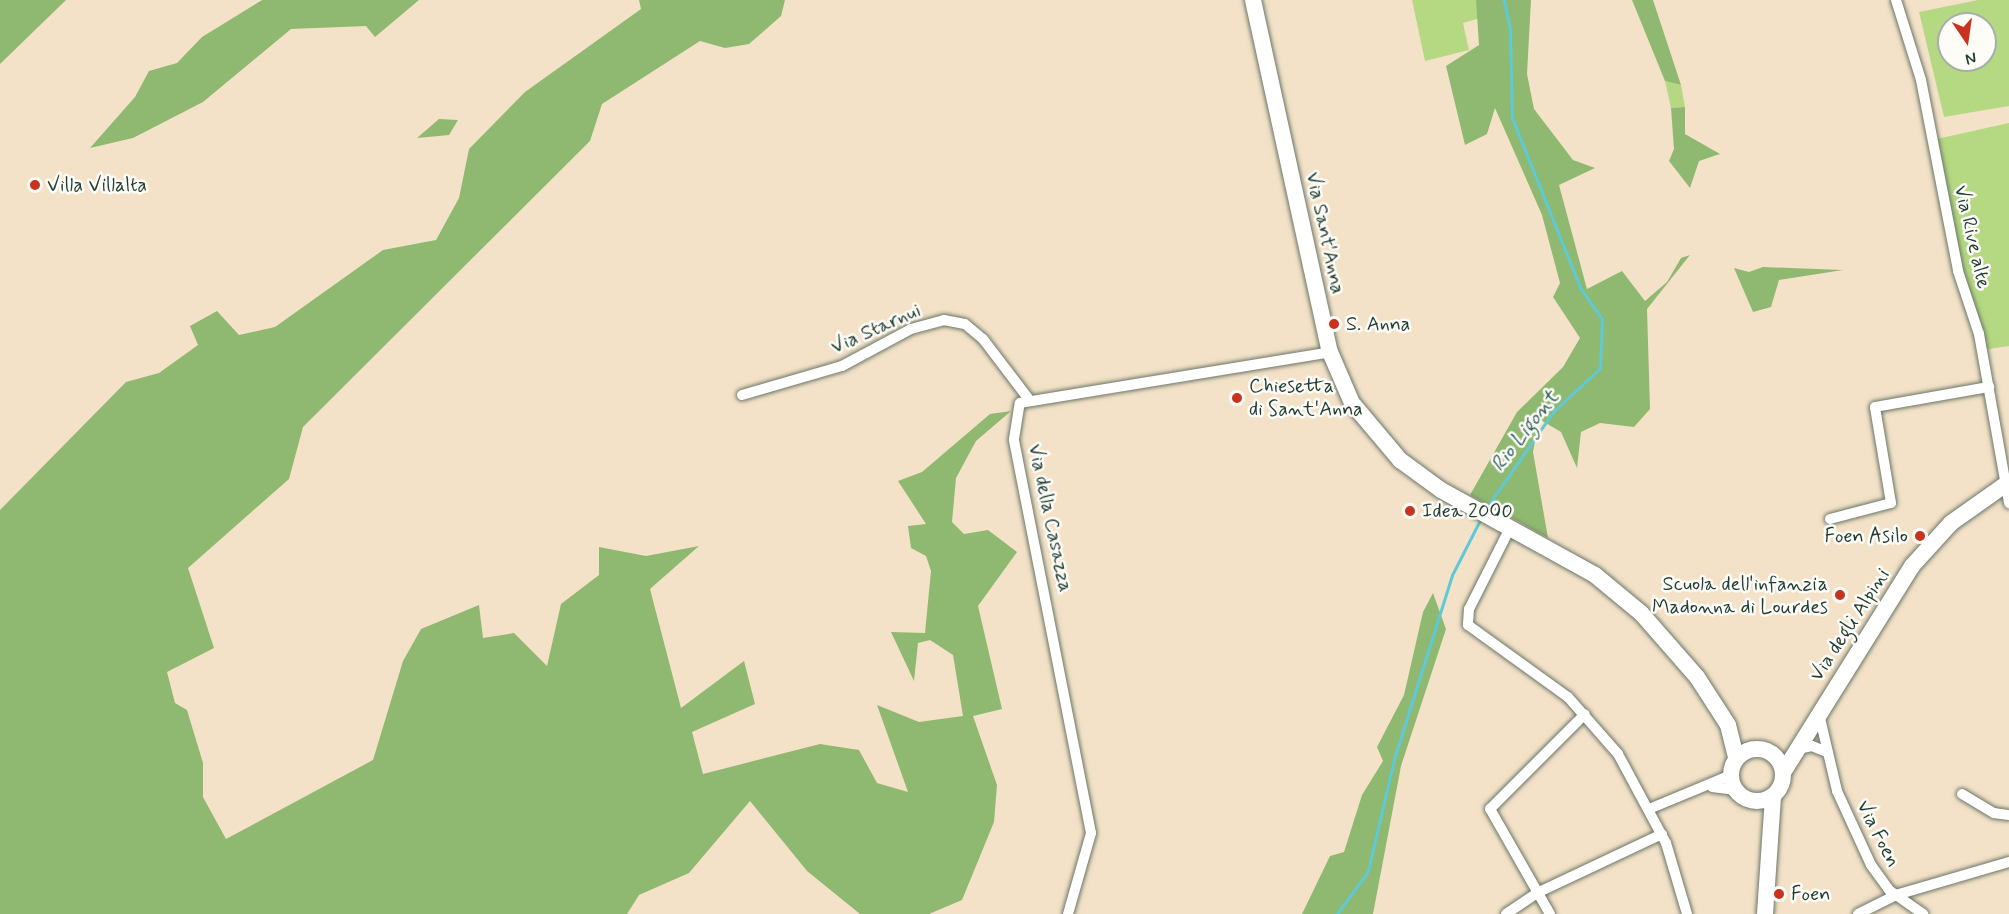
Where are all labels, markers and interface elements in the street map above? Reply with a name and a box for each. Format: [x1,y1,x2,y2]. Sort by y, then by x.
north arrow [1937,12,1997,72]
text: N [1963,47,1978,70]
street label: Via Sant'Anna [1301,171,1349,295]
place label: Villa Villalta [47,173,149,197]
marker: Villa Villalta [28,178,42,192]
street label: Via Rive alte [1949,183,1995,291]
street label: Via Starnui [829,299,923,359]
place label: S. Anna [1346,312,1410,336]
marker: S. Anna [1327,317,1341,331]
place label: Chiesetta di Sant'Anna [1249,374,1358,421]
water label: Rio Ligont [1486,386,1564,476]
marker: Chiesetta di Sant'Anna [1230,391,1244,405]
street label: Via della Casazza [1023,442,1077,594]
place label: Idea 2000 [1422,499,1513,523]
marker: Idea 2000 [1403,504,1417,518]
place label: Foen Asilo [1823,524,1908,548]
marker: Foen Asilo [1913,529,1927,543]
street label: Via degli Alpini [1805,564,1895,686]
place label: Scuola dell'infanzia Madonna di Lourdes [1655,572,1828,619]
marker: Scuola dell'infanzia Madonna di Lourdes [1833,588,1847,602]
street label: Via Foen [1851,796,1905,872]
place label: Foen [1791,882,1830,906]
marker: Foen [1772,887,1786,901]

